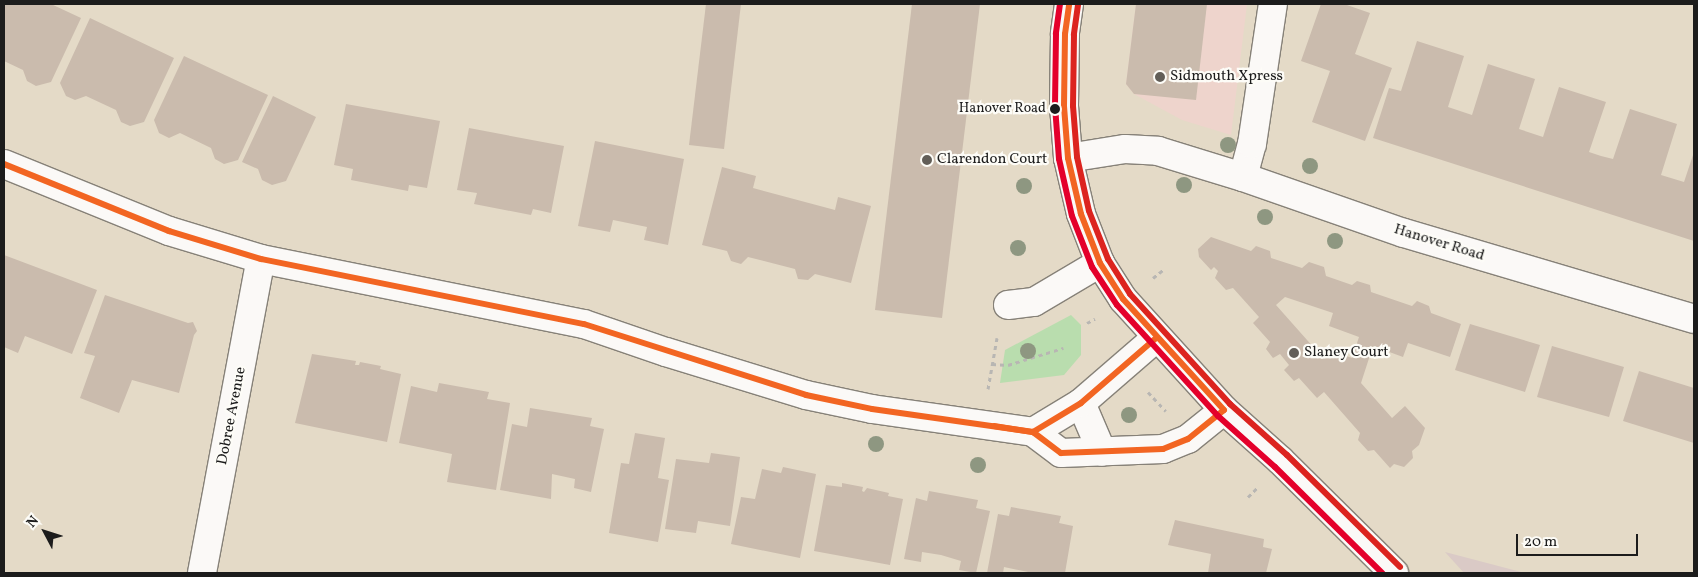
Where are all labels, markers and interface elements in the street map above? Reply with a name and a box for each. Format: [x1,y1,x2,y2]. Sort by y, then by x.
place label: Sidmouth Xpress [1170,68,1283,86]
marker: Sidmouth Xpress [1154,71,1166,83]
place label: Hanover Road [959,101,1046,117]
marker: Hanover Road [1050,104,1060,114]
place label: Clarendon Court [937,151,1047,169]
marker: Clarendon Court [921,154,933,166]
street label: Hanover Road [1392,221,1486,265]
place label: Slaney Court [1304,344,1389,362]
marker: Slaney Court [1288,347,1300,359]
street label: Dobree Avenue [214,365,250,467]
north arrow [20,507,70,557]
text: N [23,512,44,532]
scale bar [1518,524,1640,556]
text: 20 m [1524,532,1557,553]

